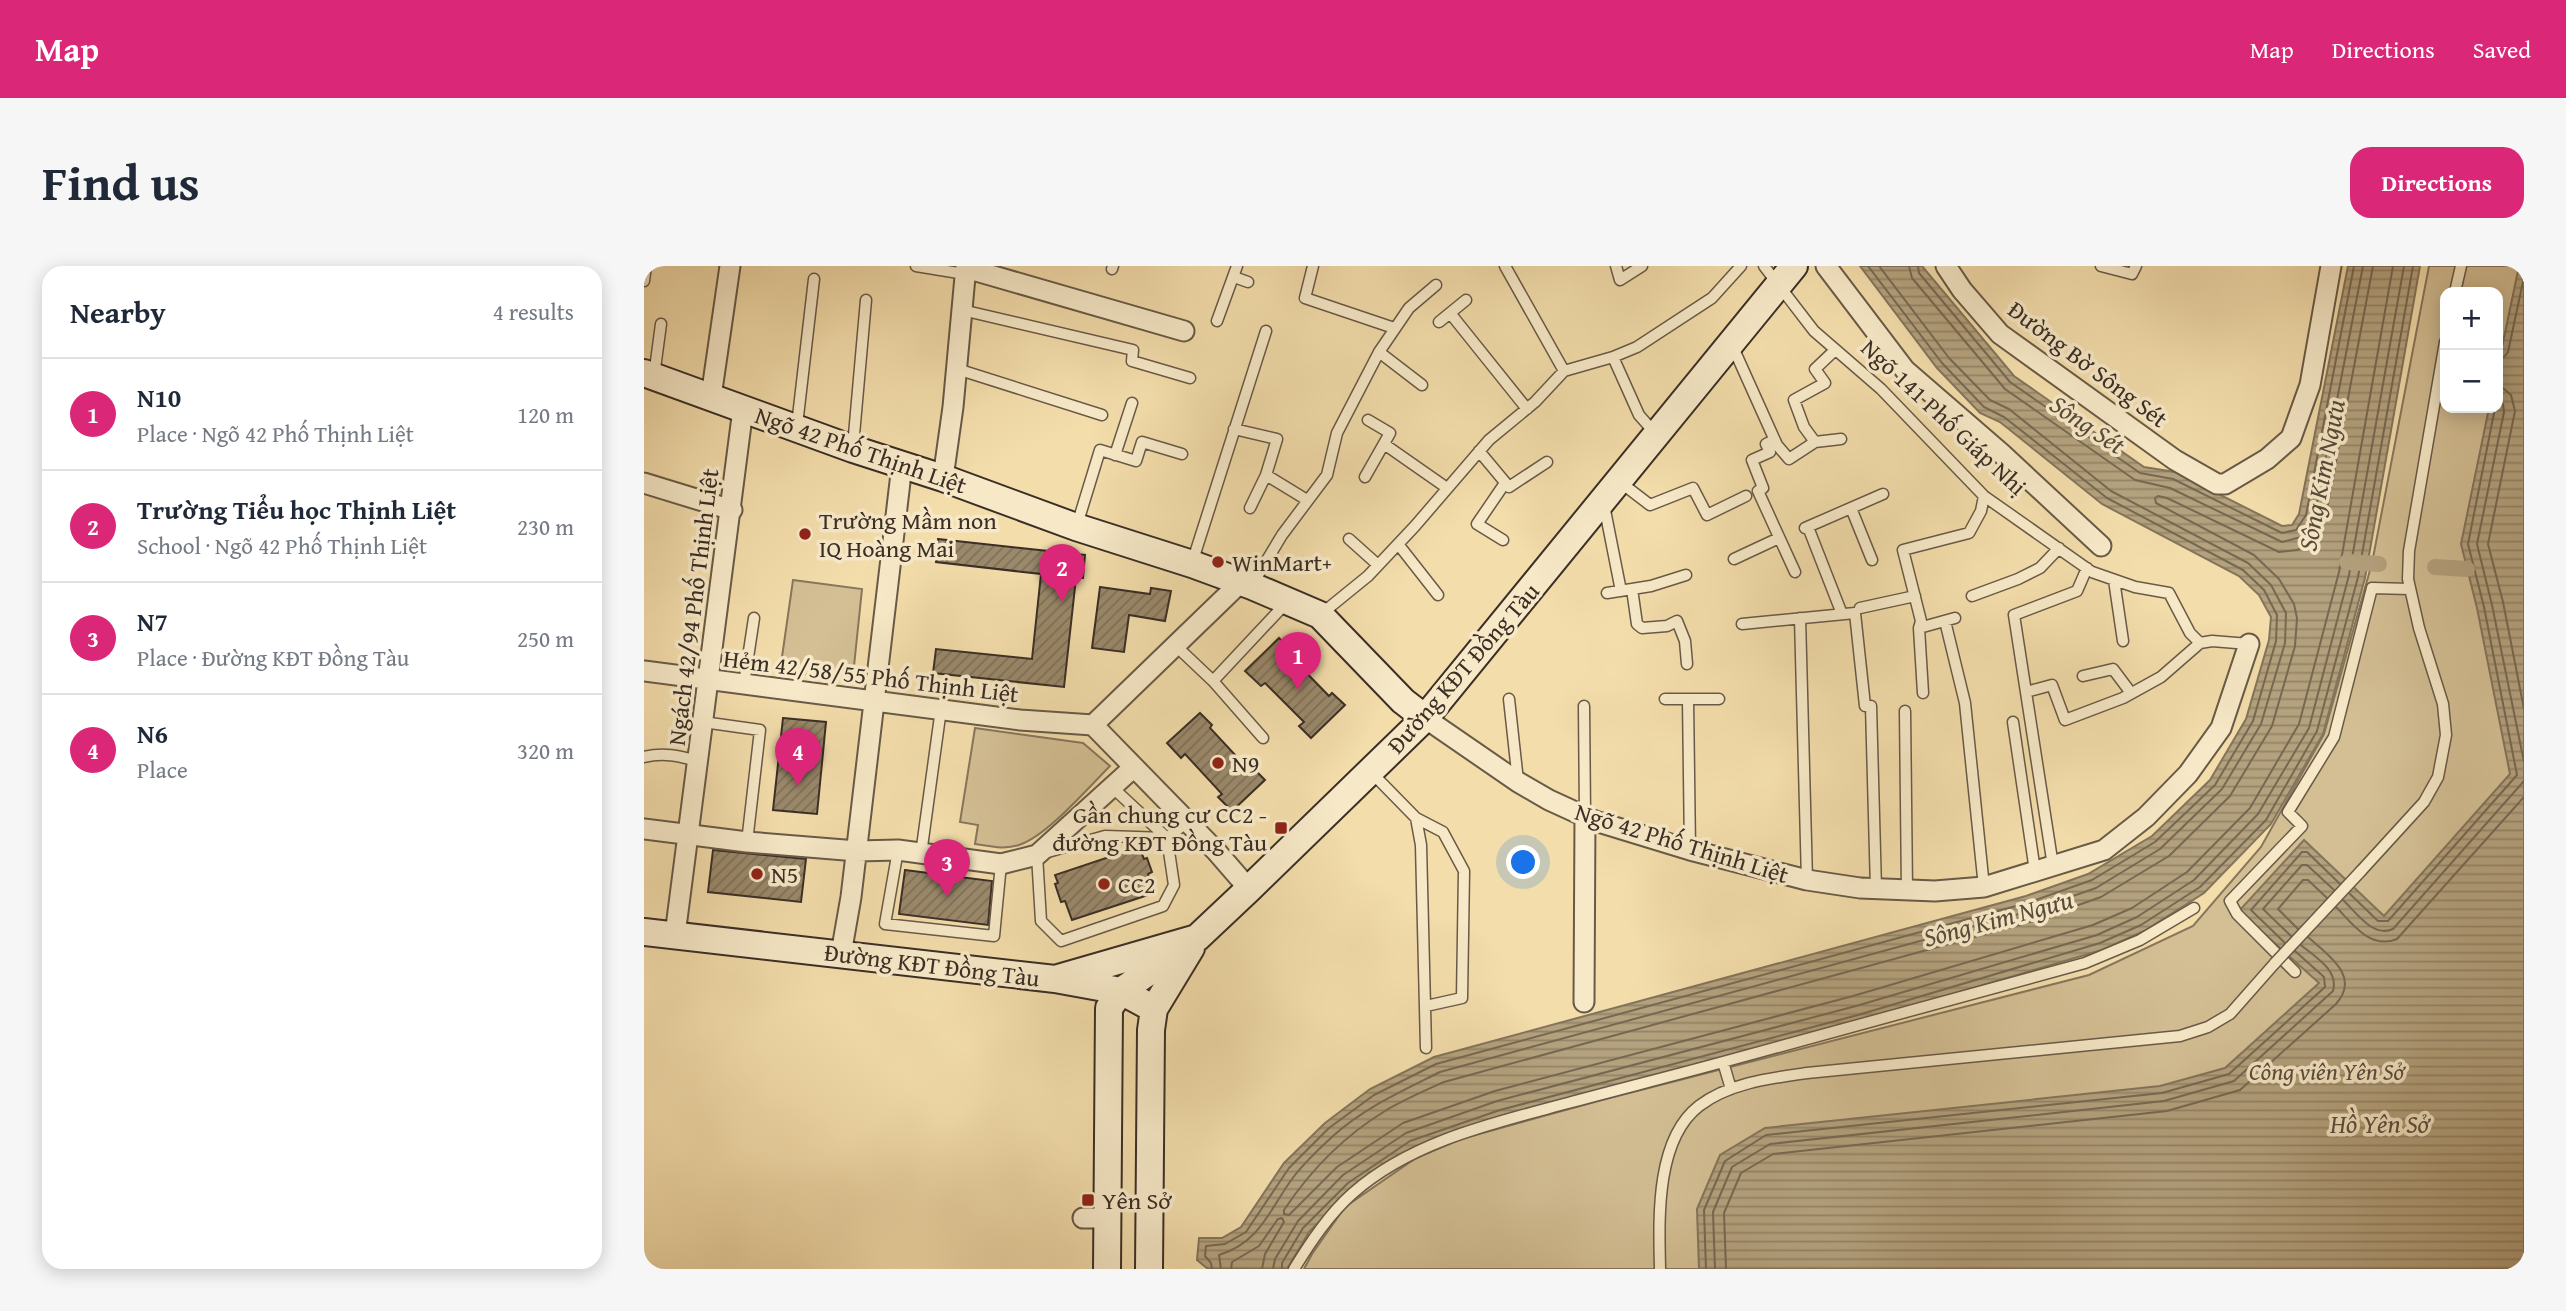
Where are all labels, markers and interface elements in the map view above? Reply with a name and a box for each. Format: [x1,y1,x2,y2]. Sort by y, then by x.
text: Map [35,25,99,73]
text: Map [2250,32,2294,67]
text: Directions [2332,32,2435,67]
text: Saved [2473,32,2531,67]
text: Find us [42,146,200,218]
button: Directions [2350,147,2524,218]
map controls [2440,287,2503,413]
button: + [2440,287,2503,350]
text: Nearby [70,290,166,334]
text: 4 results [493,295,574,328]
street label: Đường Bờ Sông Sét [2003,295,2173,433]
street label: Ngõ 141 Phố Giáp Nhị [1853,331,2035,503]
button: − [2440,350,2503,413]
text: N10 [137,378,181,417]
water label: Sông Sét [2045,388,2131,460]
water label: Sông Kim Ngưu [2287,396,2355,554]
street label: Ngõ 42 Phố Thịnh Liệt [751,397,972,503]
text: 1 [87,398,99,431]
text: 120 m [517,398,574,431]
text: Place · Ngõ 42 Phố Thịnh Liệt [137,417,414,450]
street label: Ngách 42/94 Phố Thịnh Liệt [659,466,727,748]
text: Trường Tiểu học Thịnh Liệt [137,490,456,529]
place label: Trường Mầm non IQ Hoàng Mai [819,503,997,566]
text: 2 [87,510,99,543]
text: 230 m [517,510,574,543]
marker: Trường Mầm non IQ Hoàng Mai [797,526,813,542]
text: School · Ngõ 42 Phố Thịnh Liệt [137,529,427,562]
pin: 2 [1039,544,1085,602]
place label: WinMart+ [1232,545,1332,580]
marker: WinMart+ [1210,554,1226,570]
street label: Đường KĐT Đồng Tàu [1379,575,1547,761]
text: N7 [137,602,168,641]
text: 3 [87,622,99,655]
text: 250 m [517,622,574,655]
pin: 1 [1275,632,1321,690]
text: Place · Đường KĐT Đồng Tàu [137,641,409,674]
street label: Hẻm 42/58/55 Phố Thịnh Liệt [721,641,1021,712]
text: N6 [137,714,168,753]
pin: 4 [775,728,821,786]
text: 4 [87,734,99,767]
text: 320 m [517,734,574,767]
place label: N9 [1232,746,1259,781]
text: Place [137,753,188,786]
marker: N9 [1210,755,1226,771]
street label: Ngõ 42 Phố Thịnh Liệt [1571,794,1794,892]
place label: Gần chung cư CC2 - đường KĐT Đồng Tàu [1052,797,1267,860]
marker: Gần chung cư CC2 - đường KĐT Đồng Tàu [1273,820,1289,836]
pin: 3 [924,839,970,897]
your location [1506,845,1540,879]
place label: N5 [771,857,798,892]
marker: N5 [749,866,765,882]
place label: CC2 [1118,867,1156,902]
marker: CC2 [1096,876,1112,892]
water label: Sông Kim Ngưu [1919,879,2077,957]
street label: Đường KĐT Đồng Tàu [822,934,1042,996]
park label: Công viên Yên Sở [2249,1054,2407,1089]
water label: Hồ Yên Sở [2329,1104,2432,1143]
place label: Yên Sở [1102,1183,1172,1218]
marker: Yên Sở [1080,1192,1096,1208]

